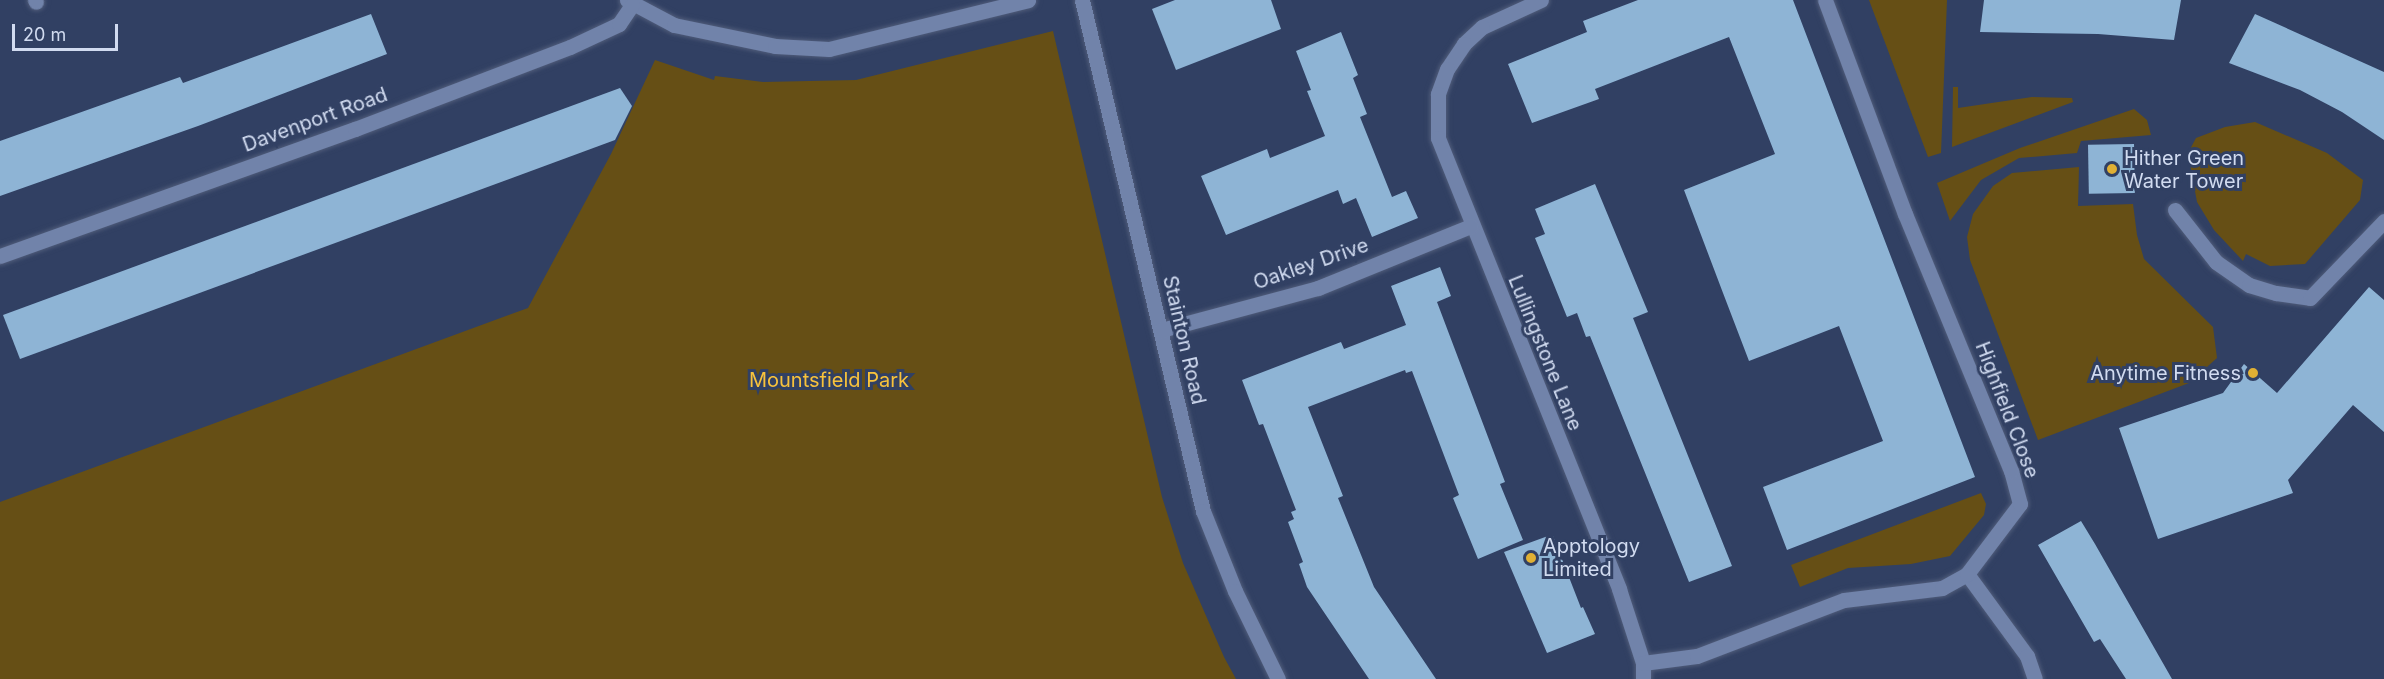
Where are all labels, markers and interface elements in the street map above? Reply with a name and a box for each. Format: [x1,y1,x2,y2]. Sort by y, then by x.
scale bar [15,12,122,50]
text: 20 m [23,24,66,45]
street label: Davenport Road [239,83,391,157]
place label: Hither Green Water Tower [2124,146,2244,193]
marker: Hither Green Water Tower [2105,162,2119,176]
street label: Oakley Drive [1250,233,1372,295]
street label: Lullingstone Lane [1503,272,1587,434]
street label: Stainton Road [1158,273,1210,407]
street label: Highfield Close [1970,338,2044,482]
place label: Anytime Fitness [2090,361,2241,385]
marker: Anytime Fitness [2246,366,2260,380]
park label: Mountsfield Park [749,368,909,392]
place label: Apptology Limited [1543,534,1640,581]
marker: Apptology Limited [1524,551,1538,565]

